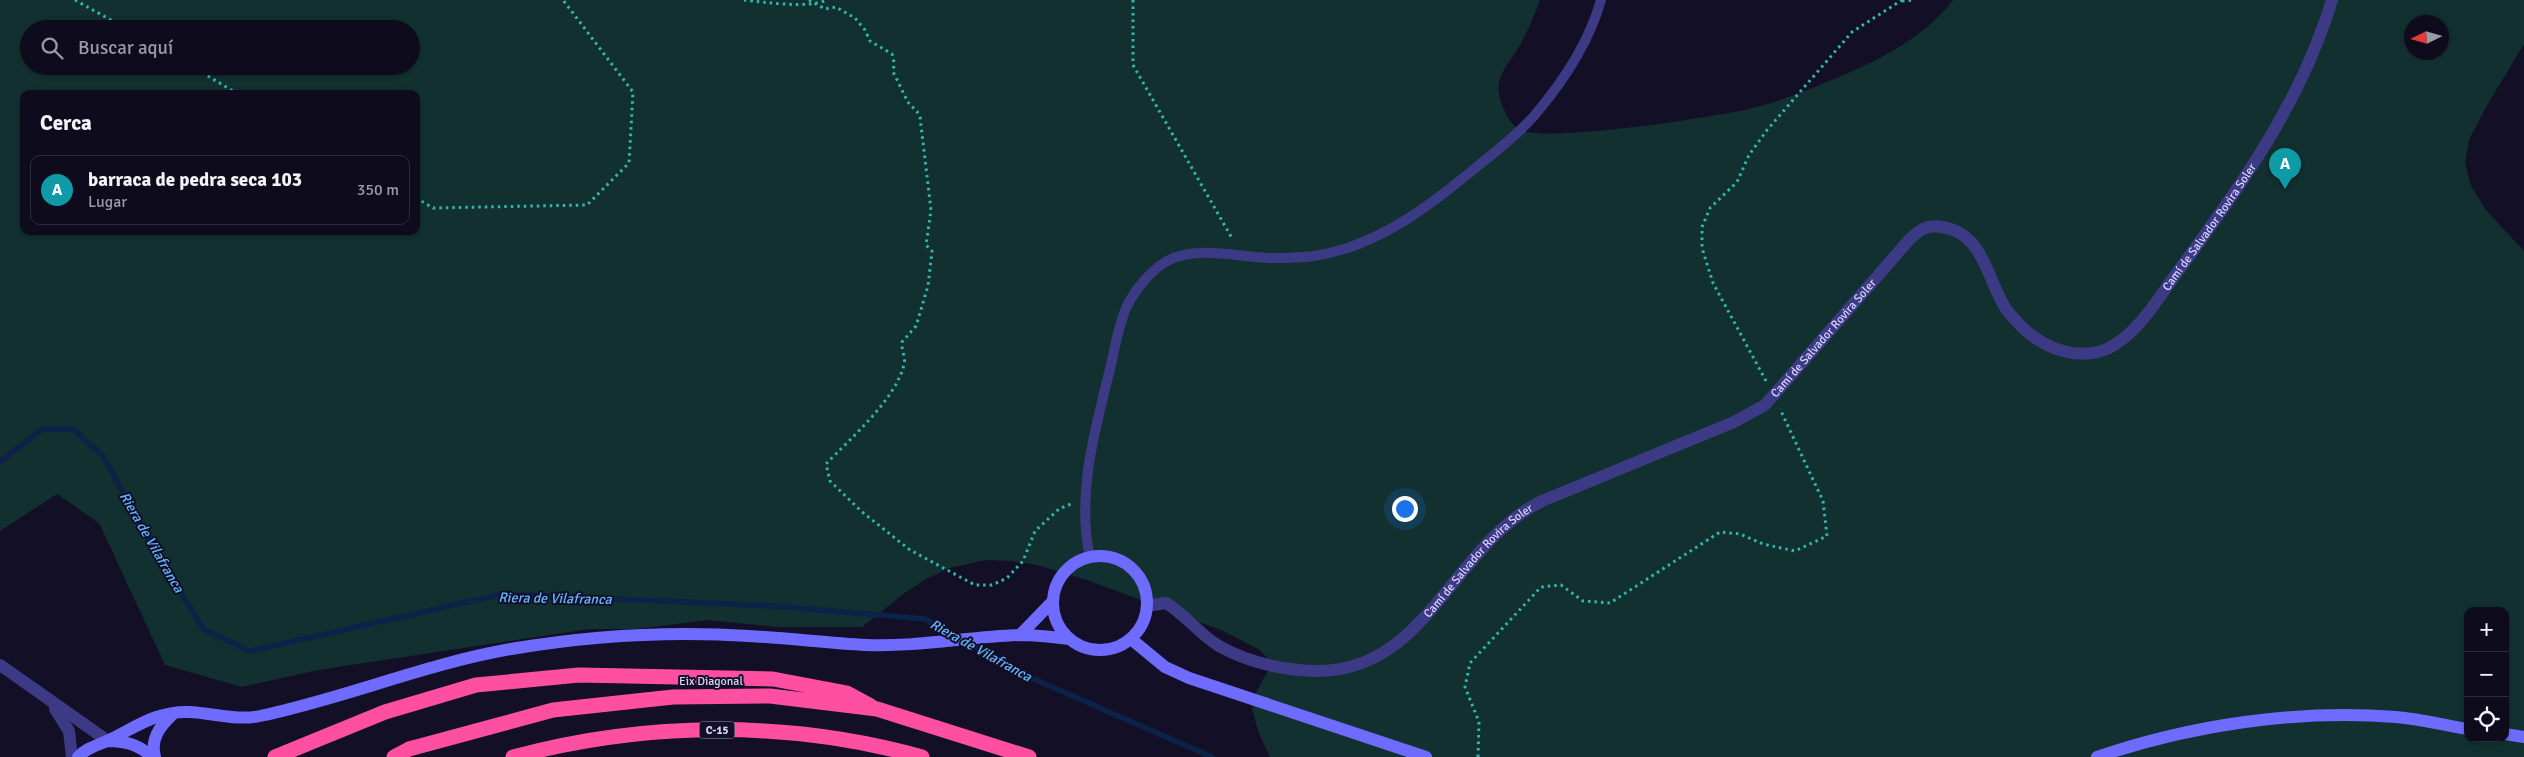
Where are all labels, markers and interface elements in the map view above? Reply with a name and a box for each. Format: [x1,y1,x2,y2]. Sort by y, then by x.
north arrow [2404,15,2449,60]
search box [20,20,420,75]
icon: search [38,34,66,62]
text: Buscar aquí [78,36,173,60]
text: Cerca [40,110,92,136]
pin: A [2269,148,2301,189]
street label: Camí de Salvador Rovira Soler [2159,160,2260,294]
text: barraca de pedra seca 103 [88,168,302,192]
text: A [52,180,62,200]
text: 350 m [357,180,399,200]
text: Lugar [88,192,127,212]
street label: Camí de Salvador Rovira Soler [1768,276,1880,401]
water label: Riera de Vilafranca [116,489,188,596]
your location [1392,496,1418,522]
street label: Camí de Salvador Rovira Soler [1420,500,1536,621]
water label: Riera de Vilafranca [498,589,613,608]
map controls [2464,607,2509,742]
button: + [2464,607,2509,652]
water label: Riera de Vilafranca [927,616,1035,686]
button: − [2464,652,2509,697]
street label: Eix Diagonal [679,674,743,689]
button: locate [2464,697,2509,742]
road number: C-15 [700,722,734,738]

